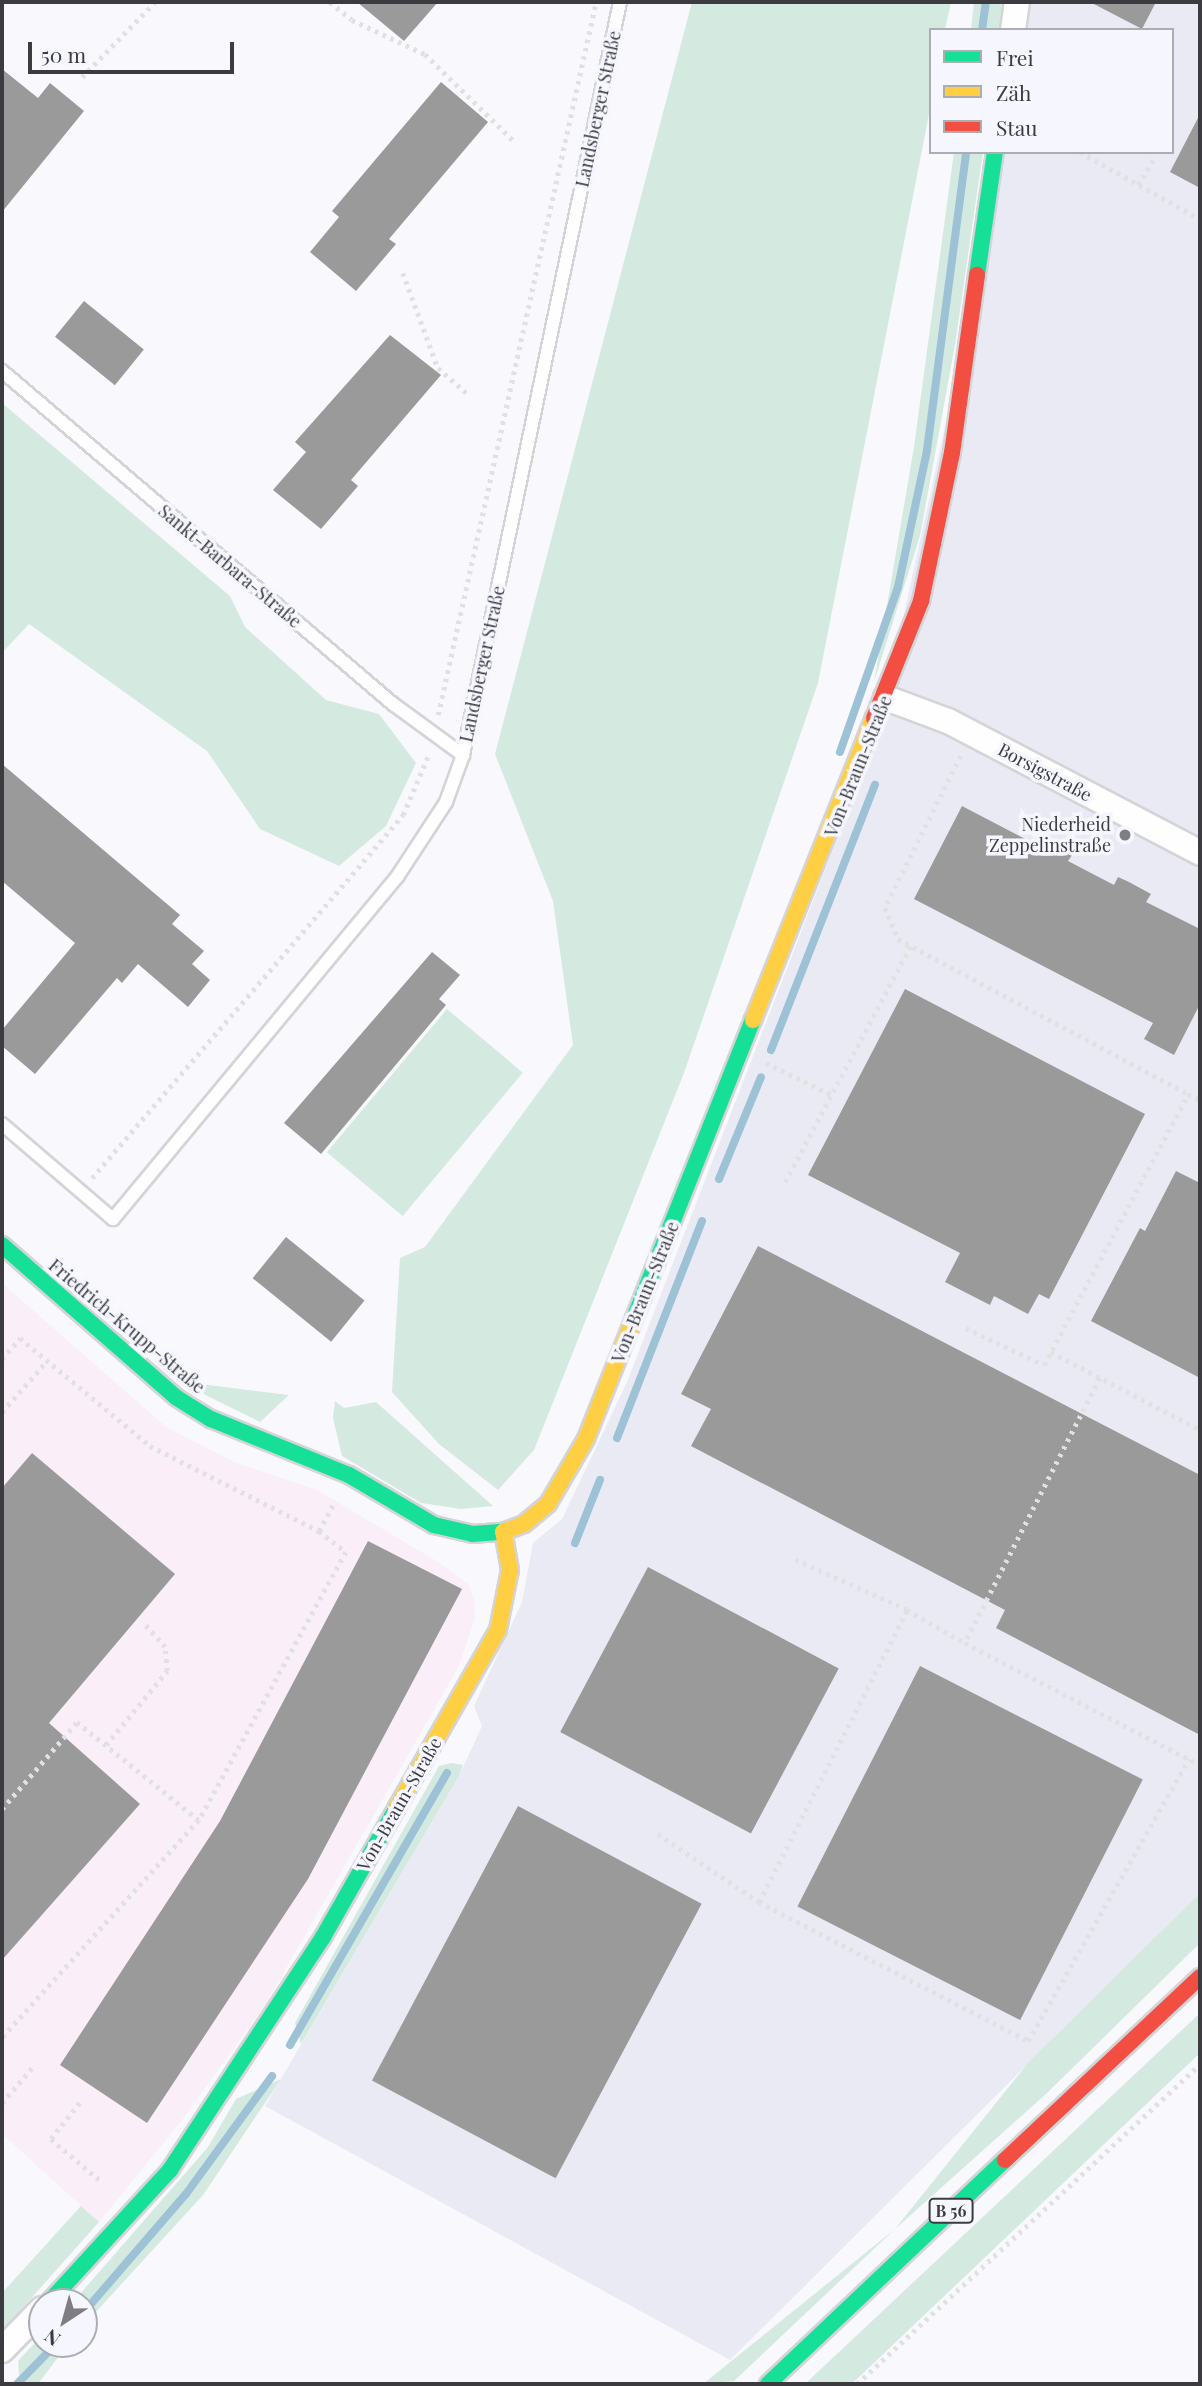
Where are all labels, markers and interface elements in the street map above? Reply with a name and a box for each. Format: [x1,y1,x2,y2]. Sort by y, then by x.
scale bar [32,28,238,72]
legend [929,28,1174,154]
street label: Landsberger Straße [571,29,625,189]
text: 50 m [41,40,86,68]
text: Frei [996,43,1034,71]
text: Zäh [996,78,1031,106]
text: Stau [996,113,1037,141]
street label: Sankt-Barbara-Straße [154,500,306,632]
street label: Landsberger Straße [455,584,509,744]
street label: Von-Braun-Straße [820,692,896,840]
street label: Borsigstraße [995,738,1095,806]
place label: Niederheid Zeppelinstraße [989,814,1111,856]
marker: Niederheid Zeppelinstraße [1117,827,1133,843]
street label: Von-Braun-Straße [607,1218,683,1366]
street label: Friedrich-Krupp-Straße [44,1254,210,1398]
street label: Von-Braun-Straße [352,1733,446,1875]
road number: B 56 [928,2198,974,2224]
north arrow [28,2288,98,2358]
text: N [39,2324,65,2353]

